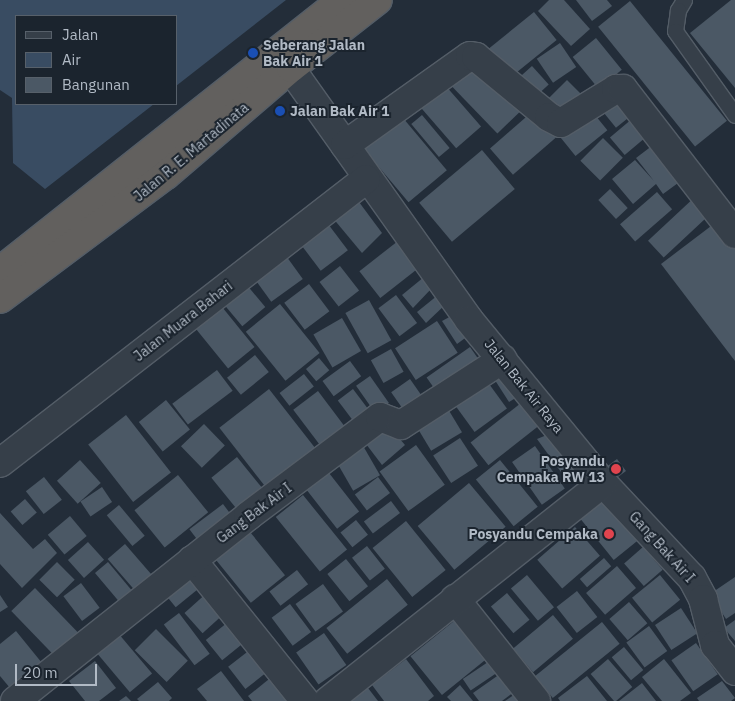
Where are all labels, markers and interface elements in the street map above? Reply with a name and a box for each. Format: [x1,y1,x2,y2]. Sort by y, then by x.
legend [15,15,178,105]
text: Jalan [62,25,98,44]
place label: Seberang Jalan Bak Air 1 [263,37,365,70]
marker: Seberang Jalan Bak Air 1 [247,47,259,59]
text: Air [62,50,81,69]
text: Bangunan [62,75,130,94]
street label: Jalan R. E. Martadinata [130,99,252,205]
place label: Jalan Bak Air 1 [290,103,389,119]
marker: Jalan Bak Air 1 [274,105,286,117]
street label: Jalan Muara Bahari [130,277,236,365]
street label: Jalan Bak Air Raya [481,336,567,436]
place label: Posyandu Cempaka RW 13 [497,453,605,486]
marker: Posyandu Cempaka RW 13 [609,462,623,476]
street label: Gang Bak Air I [213,479,295,547]
street label: Gang Bak Air I [626,508,698,586]
place label: Posyandu Cempaka [469,526,598,542]
marker: Posyandu Cempaka [602,527,616,541]
scale bar [18,654,100,686]
text: 20 m [23,663,58,682]

